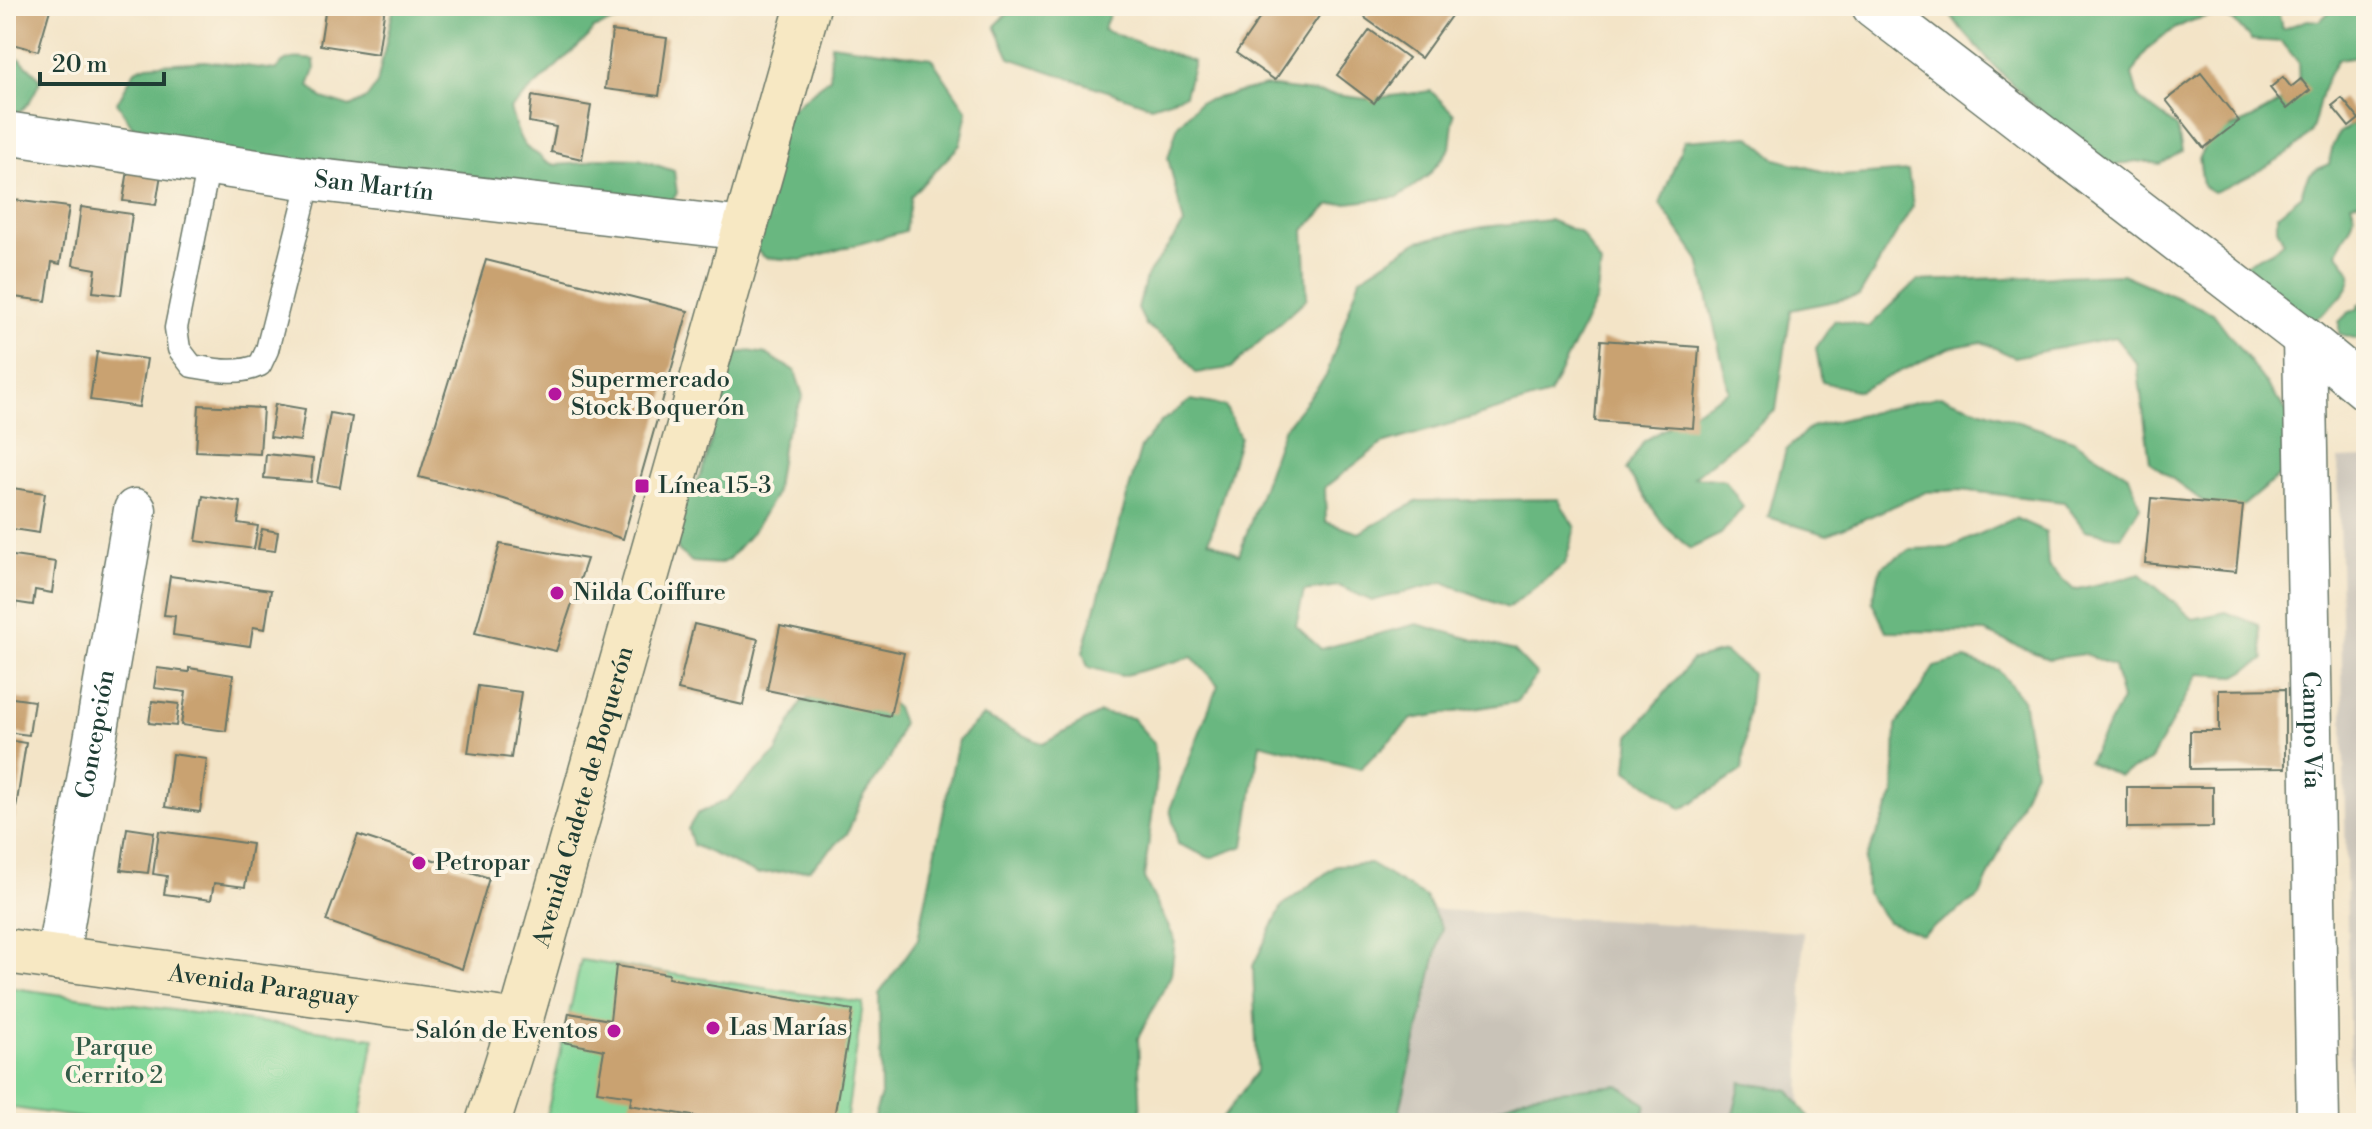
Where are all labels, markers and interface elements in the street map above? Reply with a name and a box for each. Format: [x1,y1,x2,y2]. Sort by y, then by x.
scale bar [40,36,164,86]
text: 20 m [52,50,108,80]
street label: San Martín [313,165,436,208]
place label: Supermercado Stock Boquerón [571,365,745,423]
marker: Supermercado Stock Boquerón [546,385,564,403]
place label: Línea 15-3 [658,471,772,501]
marker: Línea 15-3 [633,477,651,495]
place label: Nilda Coiffure [573,578,726,608]
marker: Nilda Coiffure [548,584,566,602]
street label: Avenida Cadete de Boquerón [527,643,641,952]
street label: Concepción [70,668,122,801]
street label: Campo Vía [2295,671,2327,790]
place label: Petropar [435,848,530,878]
marker: Petropar [410,854,428,872]
street label: Avenida Paraguay [166,958,361,1015]
place label: Las Marías [729,1013,847,1043]
place label: Salón de Eventos [416,1016,598,1046]
marker: Las Marías [704,1019,722,1037]
marker: Salón de Eventos [605,1022,623,1040]
park label: Parque Cerrito 2 [65,1033,163,1091]

